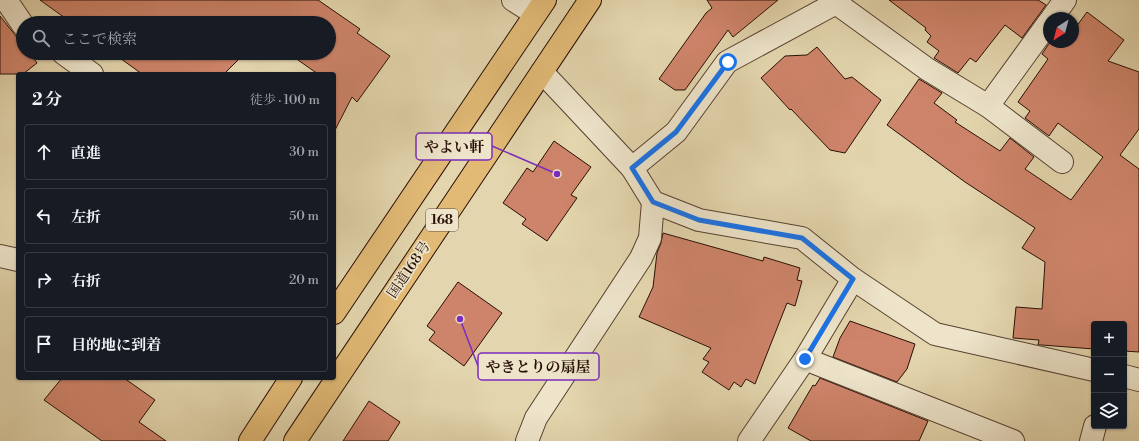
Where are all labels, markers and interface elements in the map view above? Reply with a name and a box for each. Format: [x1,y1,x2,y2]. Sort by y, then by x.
north arrow [1043,12,1079,48]
search box [16,16,336,60]
icon: search [30,27,52,49]
text: ここで検索 [62,30,137,49]
route start [719,53,737,71]
text: 2 分 [32,89,62,111]
text: 徒歩 · 100 m [250,92,320,108]
callout: やよい軒 [416,133,492,160]
text: やよい軒 [424,138,485,157]
icon: ahead [33,141,55,163]
text: 直進 [71,144,101,163]
text: 30 m [289,144,319,160]
icon: left [33,205,55,227]
text: 左折 [71,208,101,227]
text: 50 m [289,208,319,224]
road number: 168 [426,209,458,231]
street label: 国道168号 [383,238,435,302]
icon: right [33,269,55,291]
text: 右折 [71,272,101,291]
text: 20 m [289,272,319,288]
map controls [1091,321,1127,429]
button: + [1091,321,1127,357]
icon: arrive [33,333,55,355]
text: 目的地に到着 [71,336,161,355]
route end [796,350,814,368]
callout: やきとりの扇屋 [478,353,599,380]
button: − [1091,357,1127,393]
text: やきとりの扇屋 [485,358,591,377]
button: layers [1091,393,1127,429]

